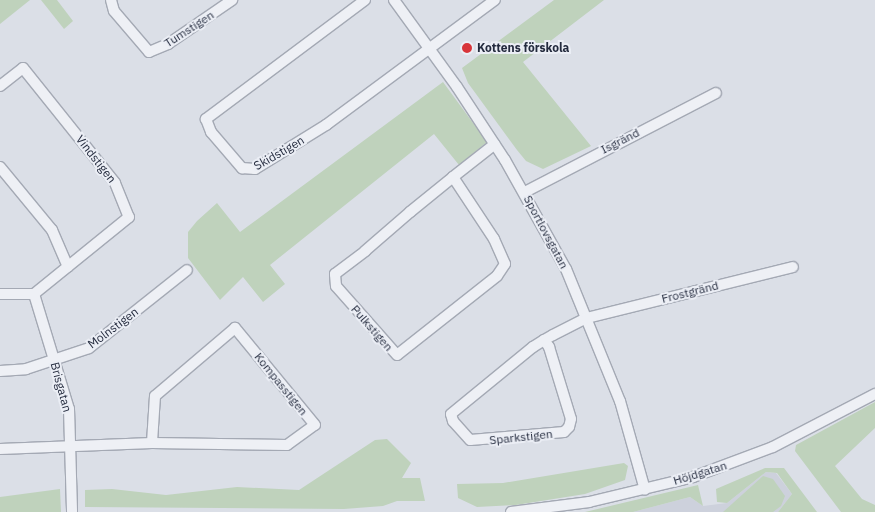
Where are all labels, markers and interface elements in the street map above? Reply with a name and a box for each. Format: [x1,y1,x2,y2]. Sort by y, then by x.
street label: Tumstigen [162,8,216,50]
place label: Kottens förskola [477,41,569,55]
marker: Kottens förskola [461,42,473,54]
street label: Isgränd [598,125,642,157]
street label: Vindstigen [73,132,119,186]
street label: Skidstigen [251,133,307,173]
street label: Sportlovsgatan [521,193,571,271]
street label: Frostgränd [660,278,720,306]
street label: Pulkstigen [348,302,396,354]
street label: Molnstigen [85,304,141,352]
street label: Kompasstigen [251,350,311,418]
street label: Brisgatan [47,360,75,414]
street label: Sparkstigen [489,427,553,447]
street label: Höjdgatan [671,458,729,488]

